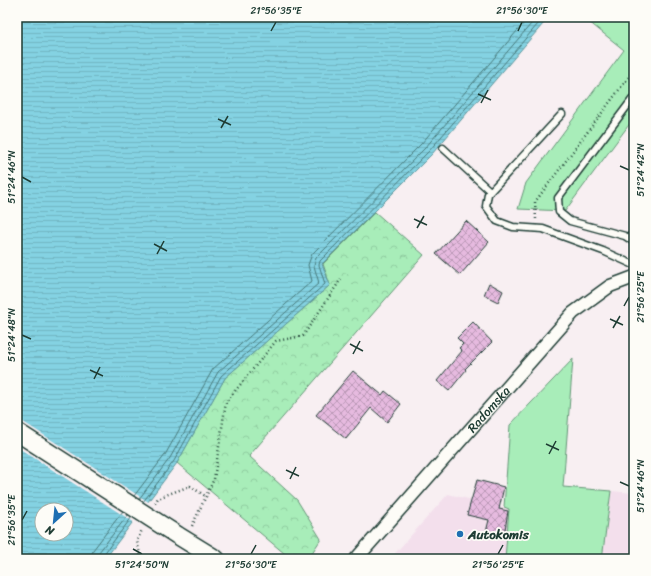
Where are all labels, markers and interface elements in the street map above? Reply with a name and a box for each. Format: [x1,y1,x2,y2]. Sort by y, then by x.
text: 21°56'35"E [250,2,303,20]
text: 21°56'30"E [496,2,549,20]
text: 51°24'42"N [632,143,650,197]
text: 51°24'46"N [3,150,21,204]
text: 21°56'25"E [632,270,650,323]
text: 51°24'48"N [3,308,21,362]
street label: Radomska [461,380,516,438]
text: 51°24'46"N [632,459,650,513]
text: 21°56'35"E [3,493,21,546]
north arrow [34,502,74,542]
text: N [42,520,58,541]
place label: Autokomis [467,523,530,546]
marker: Autokomis [455,529,465,539]
text: 51°24'50"N [115,556,169,574]
text: 21°56'30"E [225,556,278,574]
text: 21°56'25"E [472,556,525,574]

